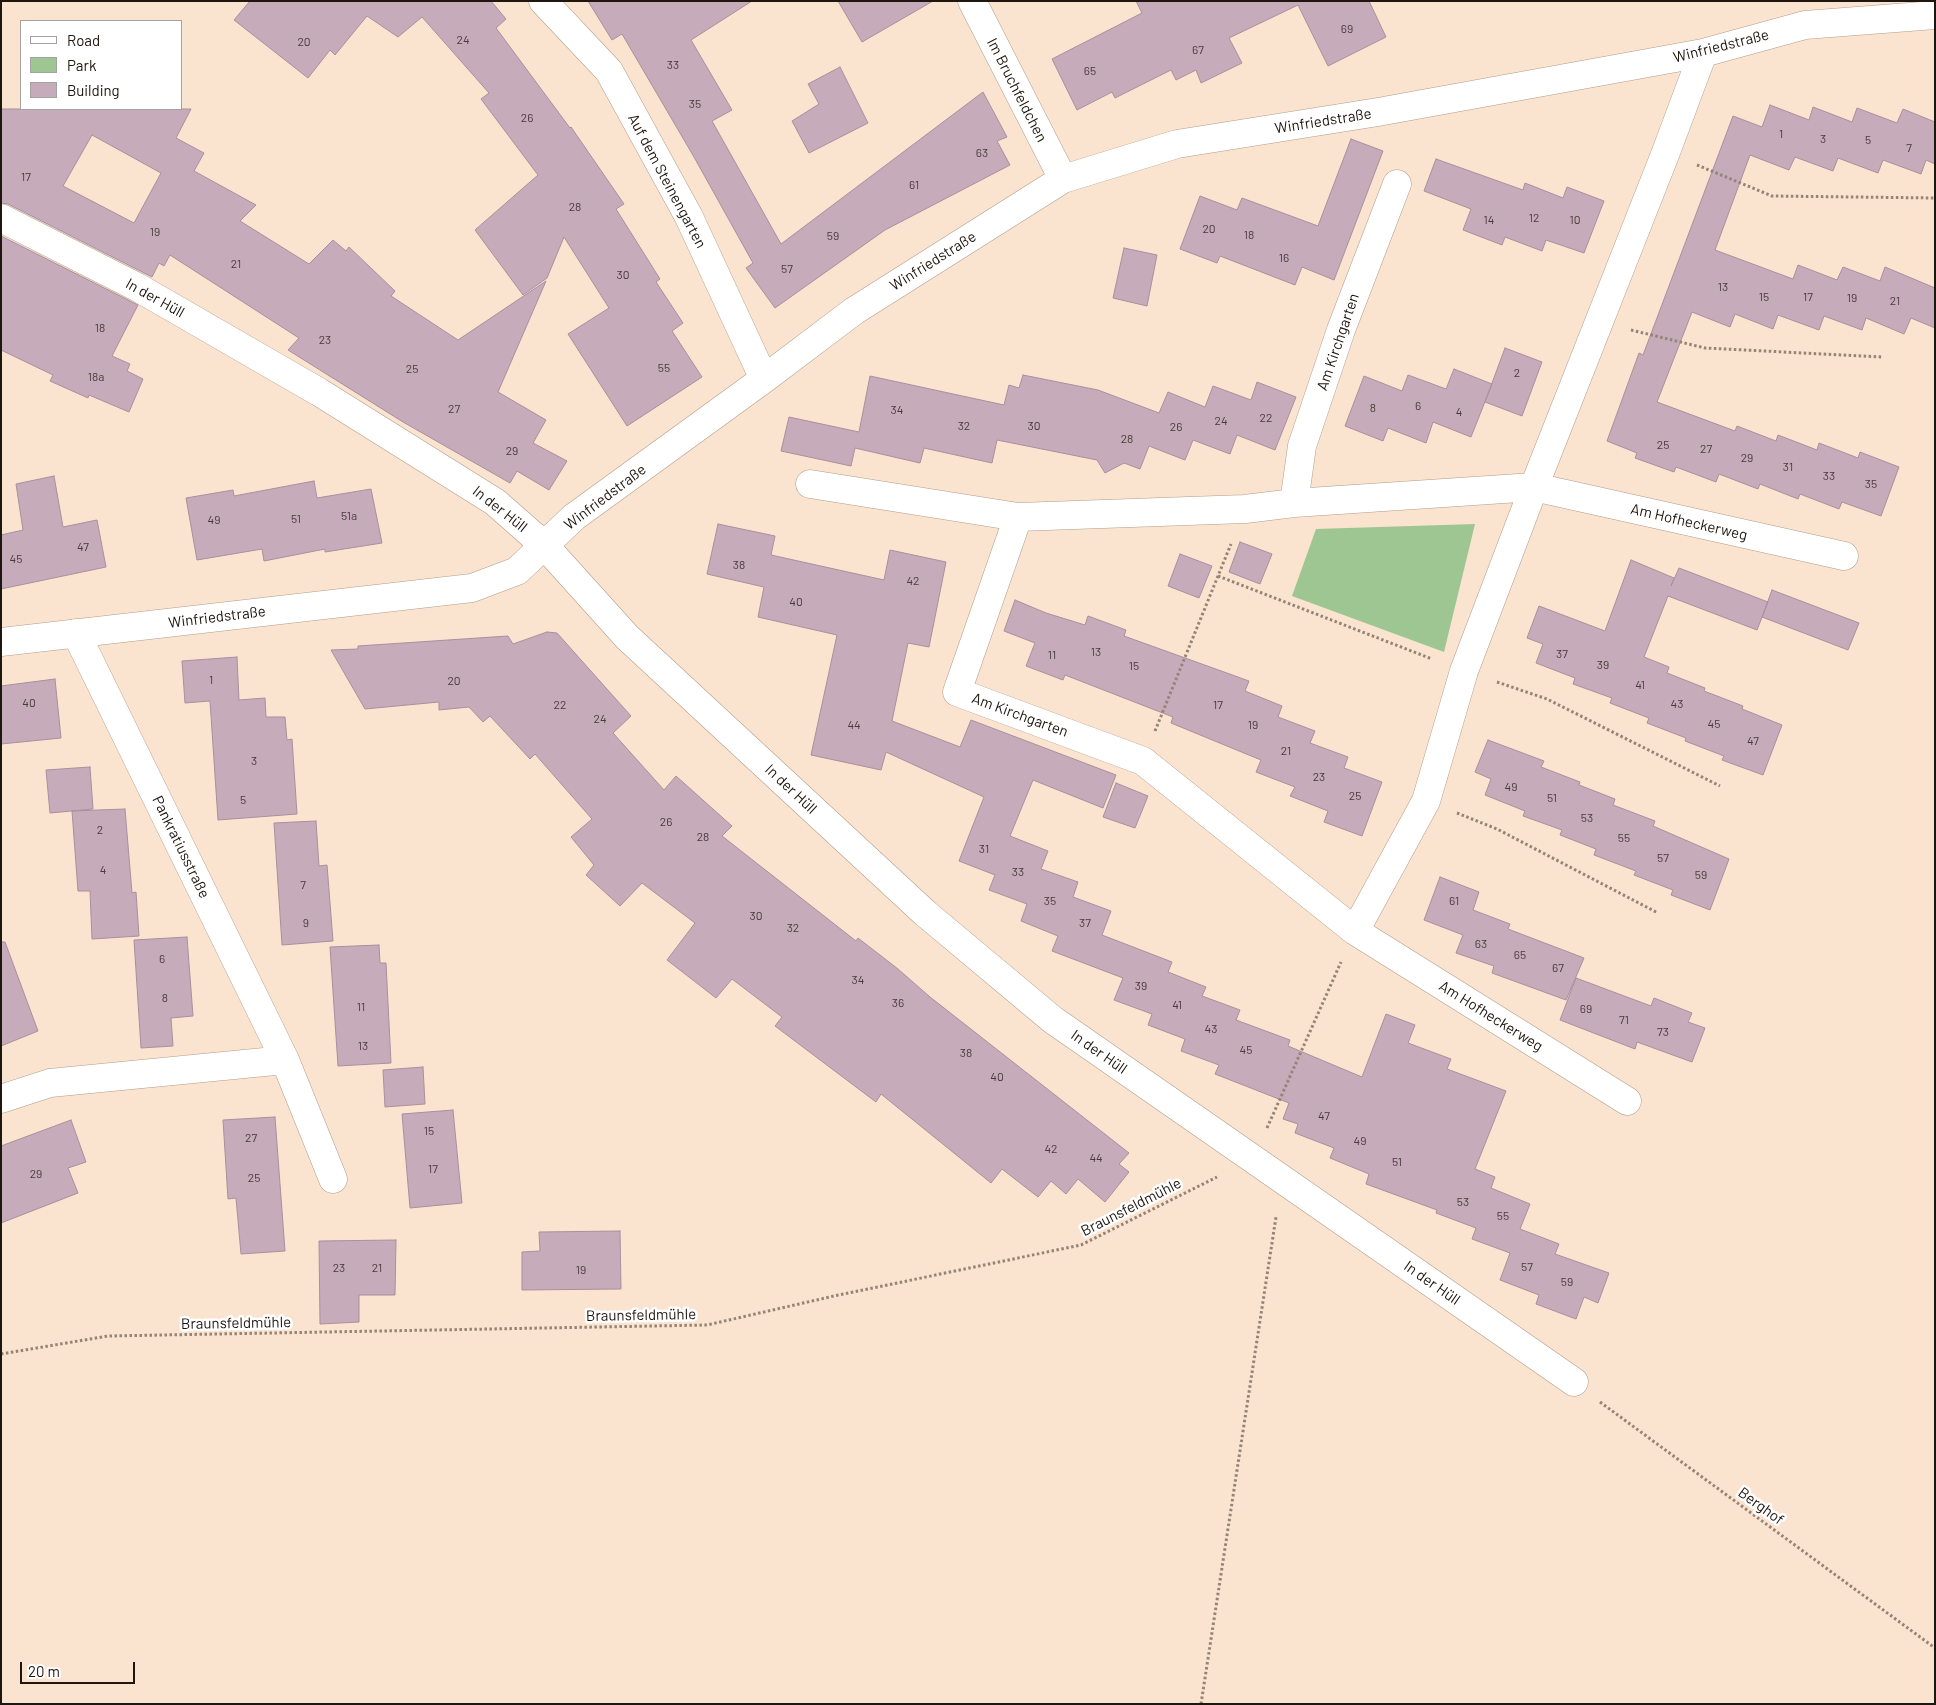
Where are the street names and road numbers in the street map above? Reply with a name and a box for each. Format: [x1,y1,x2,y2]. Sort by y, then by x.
street label: Winfriedstraße [1671,25,1771,67]
street label: Im Bruchfeldchen [983,35,1051,145]
street label: Winfriedstraße [1273,104,1373,138]
street label: Auf dem Steinengarten [624,111,710,251]
street label: Winfriedstraße [887,227,979,295]
street label: In der Hüll [122,275,188,321]
street label: Am Kirchgarten [1313,291,1363,393]
street label: Winfriedstraße [560,460,650,534]
street label: In der Hüll [469,482,531,536]
street label: Am Hofheckerweg [1629,500,1749,544]
street label: Winfriedstraße [167,602,267,632]
street label: Am Kirchgarten [969,689,1071,741]
street label: In der Hüll [761,760,821,818]
street label: Pankratiusstraße [148,793,214,901]
street label: Am Hofheckerweg [1436,977,1546,1055]
street label: In der Hüll [1067,1026,1131,1078]
street label: Braunsfeldmühle [1078,1174,1184,1240]
street label: In der Hüll [1400,1257,1464,1309]
street label: Braunsfeldmühle [586,1305,696,1325]
street label: Braunsfeldmühle [181,1313,291,1333]
street label: Berghof [1735,1483,1787,1529]

